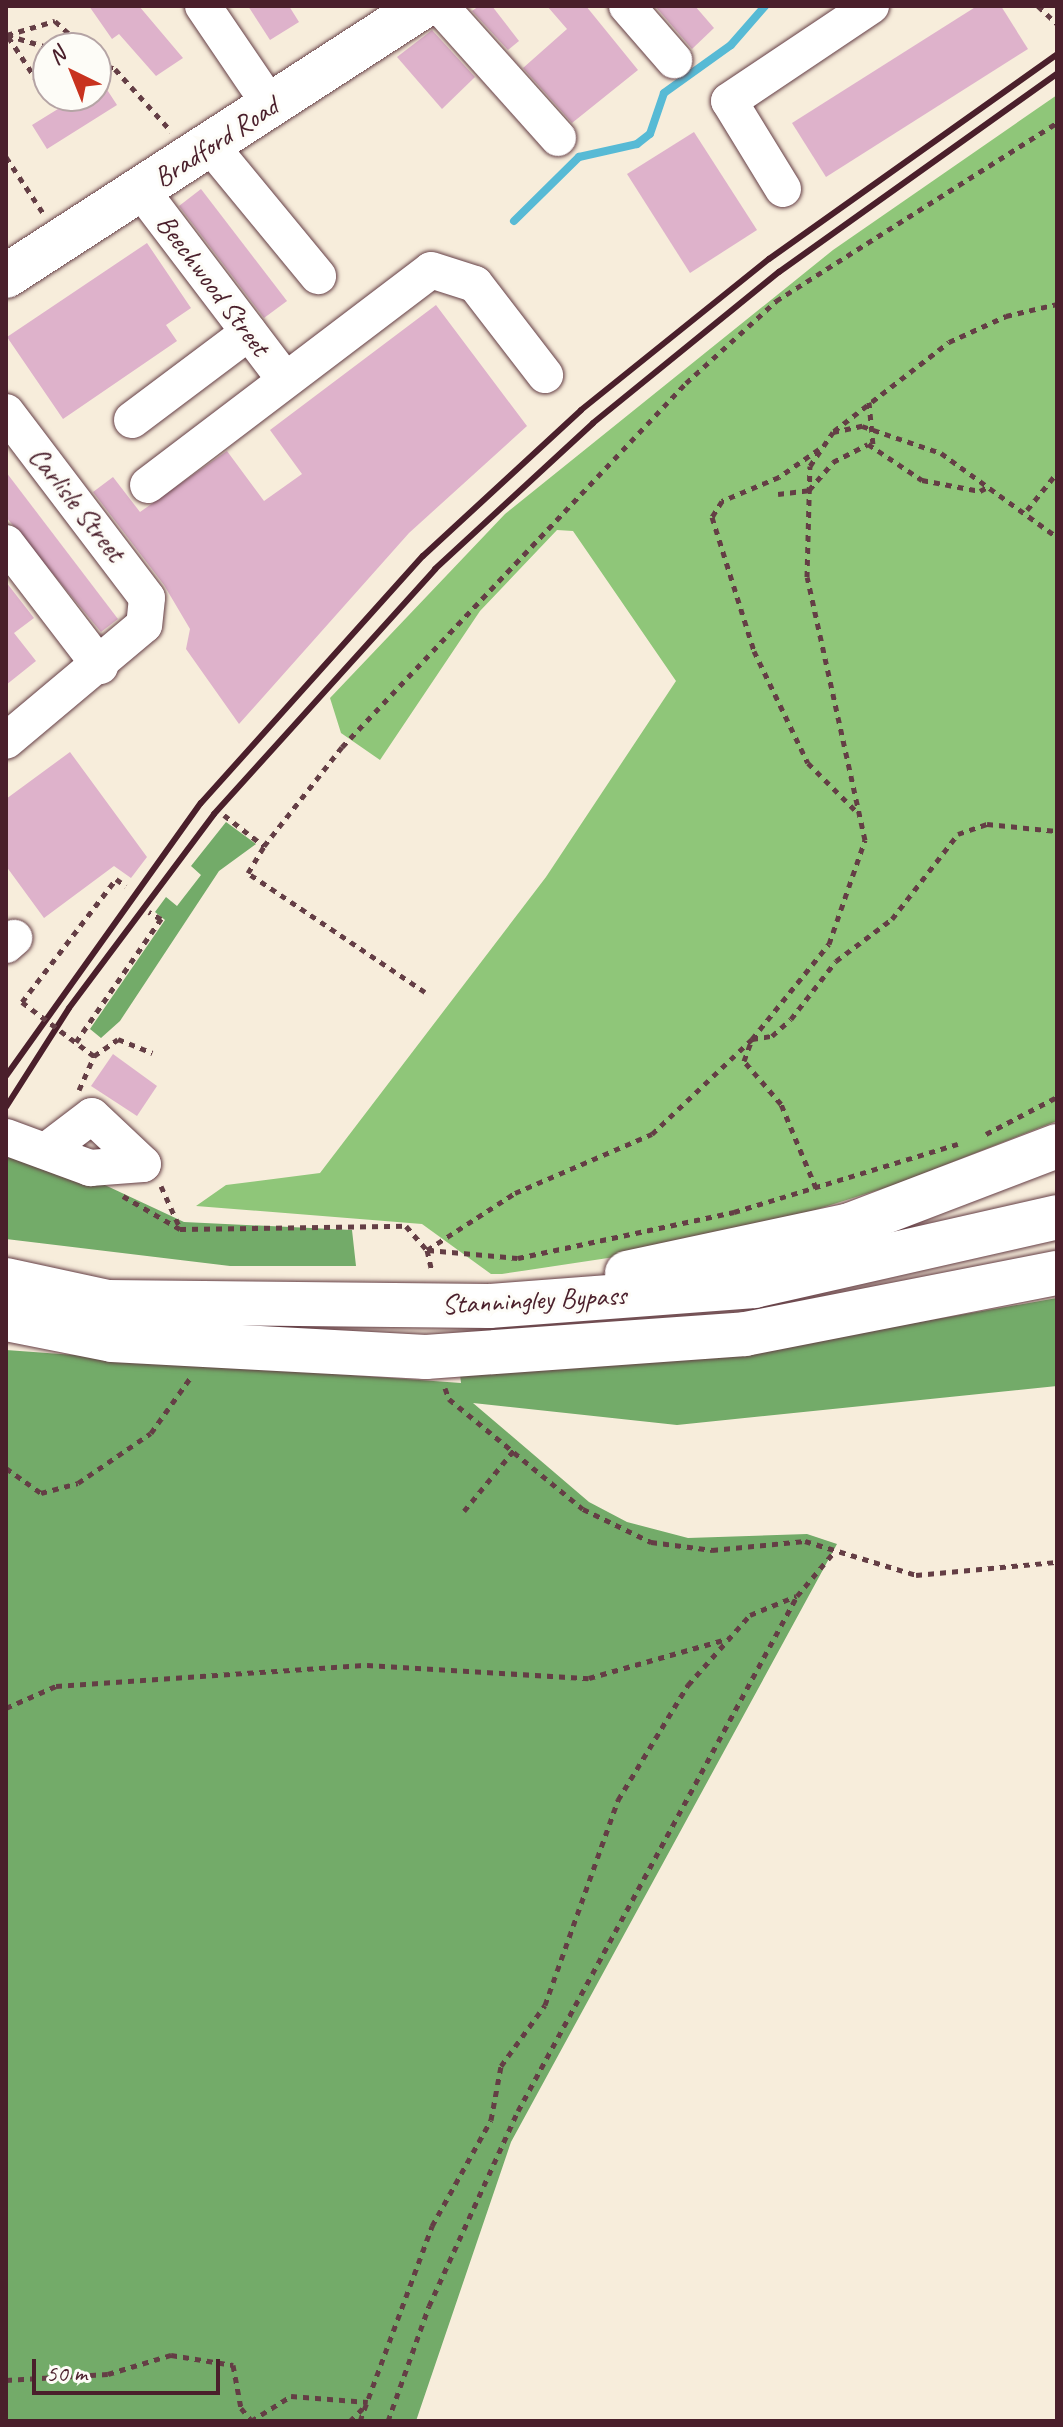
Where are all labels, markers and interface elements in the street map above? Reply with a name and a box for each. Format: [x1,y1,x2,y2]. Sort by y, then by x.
north arrow [32,32,112,112]
text: N [42,41,72,71]
street label: Bradford Road [148,90,284,194]
street label: Beechwood Street [149,208,277,362]
street label: Carlisle Street [22,440,132,568]
street label: Stanningley Bypass [441,1278,627,1322]
scale bar [36,2343,224,2393]
text: 50 m [46,2358,87,2388]

